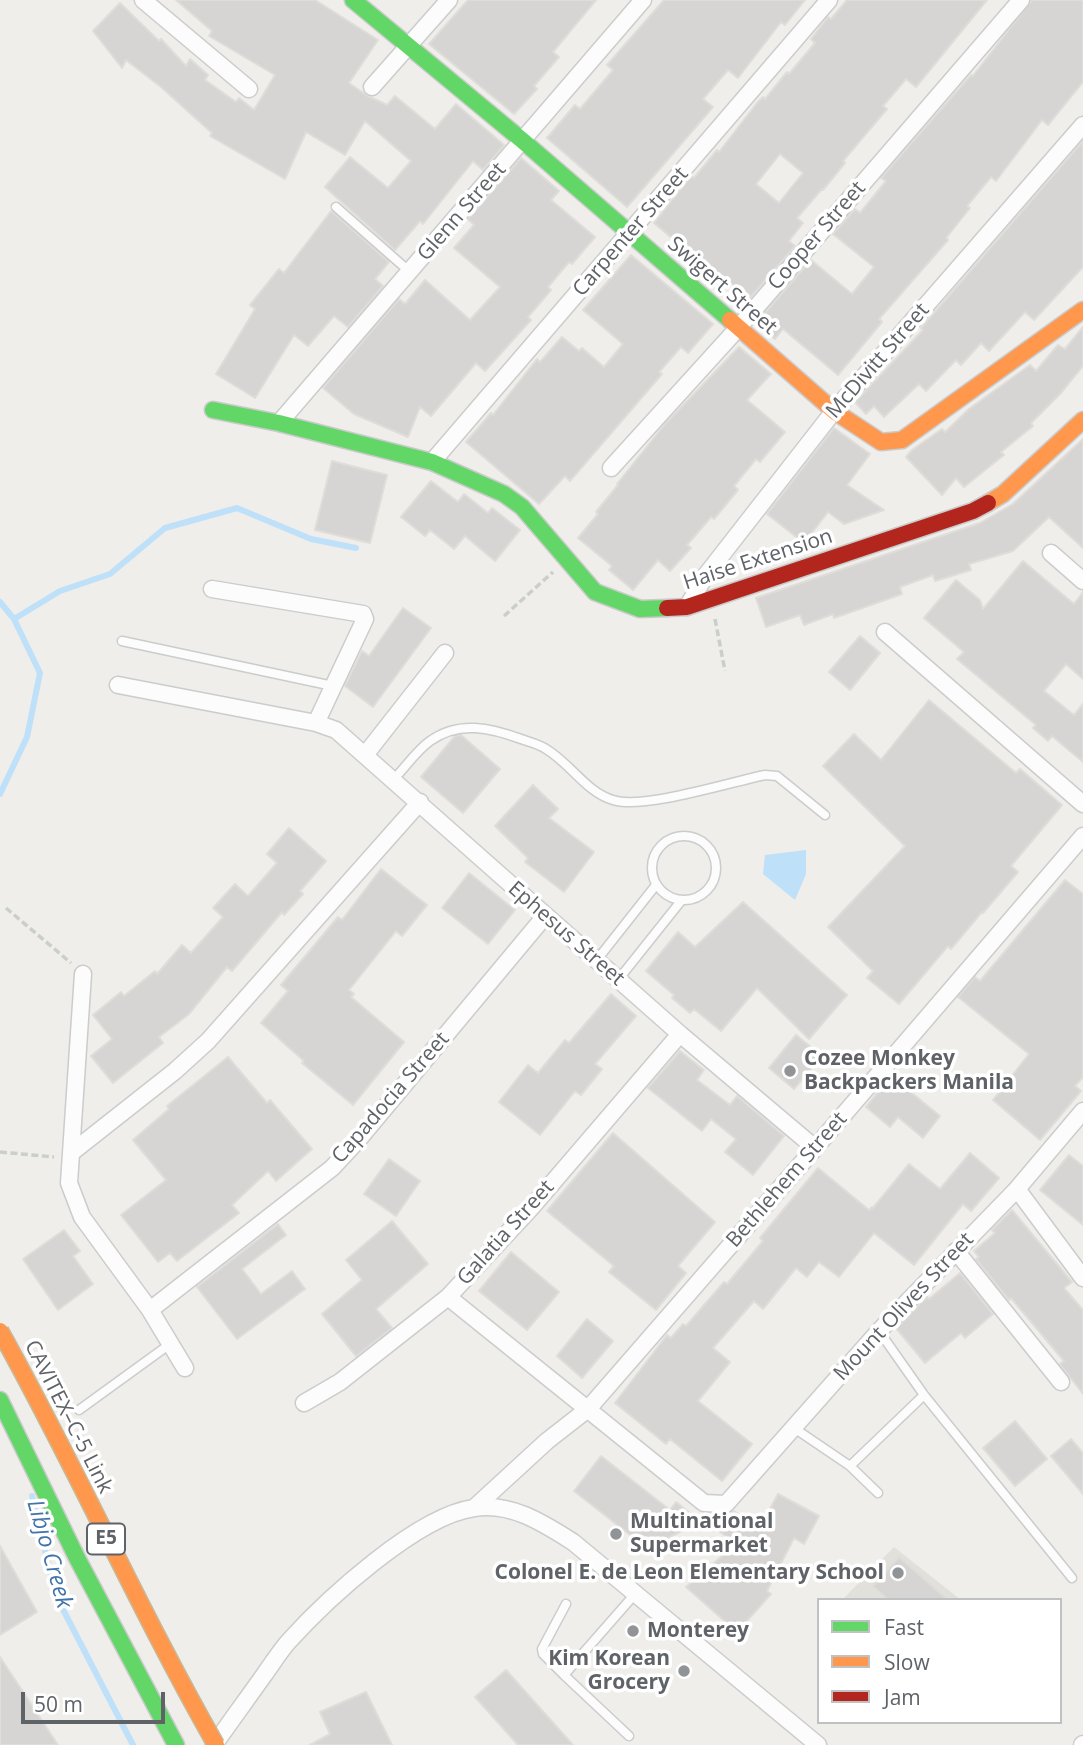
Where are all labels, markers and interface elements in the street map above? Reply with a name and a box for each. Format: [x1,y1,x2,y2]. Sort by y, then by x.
street label: Glenn Street [412,158,512,266]
street label: Carpenter Street [568,162,694,302]
street label: Cooper Street [763,176,871,296]
street label: Swigert Street [662,232,782,340]
street label: McDivitt Street [821,298,935,424]
street label: Haise Extension [680,524,836,596]
street label: Ephesus Street [503,877,629,991]
street label: Capadocia Street [327,1027,455,1169]
place label: Cozee Monkey Backpackers Manila [804,1046,1014,1096]
marker: Cozee Monkey Backpackers Manila [782,1063,798,1079]
street label: Bethlehem Street [721,1107,853,1253]
street label: Galatia Street [452,1175,560,1291]
street label: Mount Olives Street [829,1228,979,1386]
street label: CAVITEX–C-5 Link [19,1336,117,1498]
water label: Libjo Creek [20,1497,78,1611]
place label: Multinational Supermarket [630,1509,773,1559]
road number: E5 [87,1524,125,1554]
marker: Multinational Supermarket [608,1526,624,1542]
place label: Colonel E. de Leon Elementary School [495,1560,884,1586]
marker: Colonel E. de Leon Elementary School [890,1565,906,1581]
legend [817,1598,1062,1724]
text: Fast [884,1613,924,1641]
place label: Monterey [647,1618,749,1644]
marker: Monterey [625,1623,641,1639]
place label: Kim Korean Grocery [548,1646,670,1696]
text: Slow [884,1648,930,1676]
marker: Kim Korean Grocery [676,1663,692,1679]
scale bar [24,1678,168,1722]
text: Jam [884,1683,921,1711]
text: 50 m [34,1690,83,1718]

